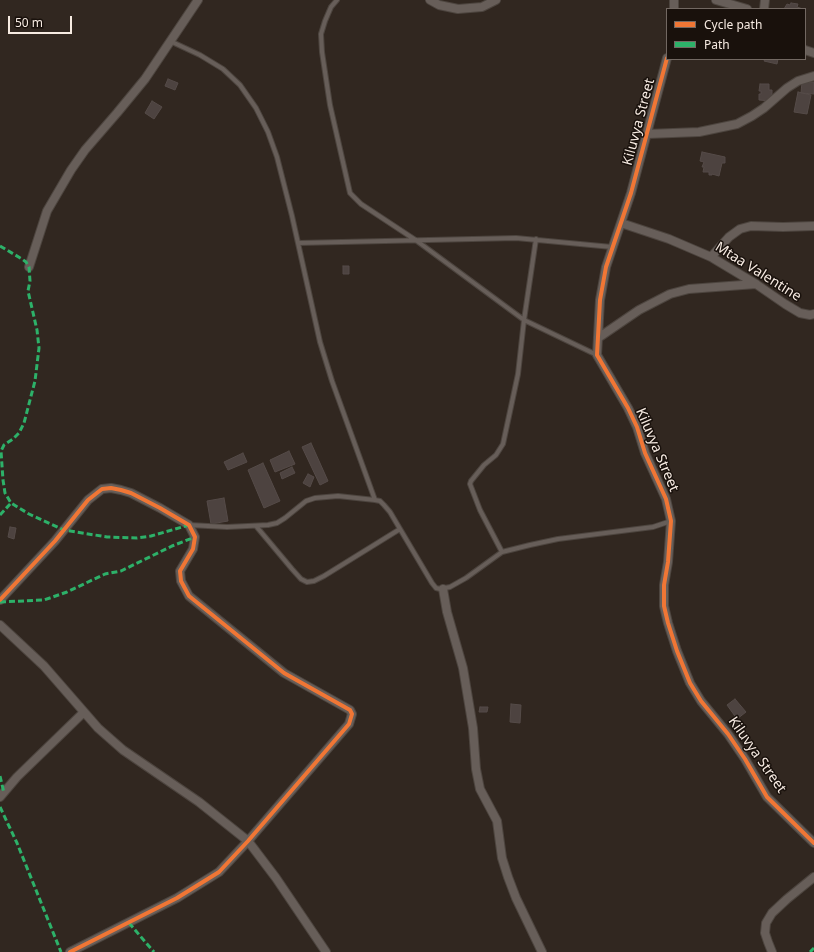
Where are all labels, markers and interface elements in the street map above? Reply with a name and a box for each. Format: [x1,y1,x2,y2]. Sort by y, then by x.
scale bar [10,8,74,34]
legend [666,8,806,60]
text: 50 m [15,14,43,31]
text: Cycle path [704,16,762,33]
text: Path [704,36,730,53]
street label: Kiluvya Street [619,77,659,167]
street label: Mtaa Valentine [712,239,804,305]
street label: Kiluvya Street [632,406,682,494]
street label: Kiluvya Street [724,714,790,796]

